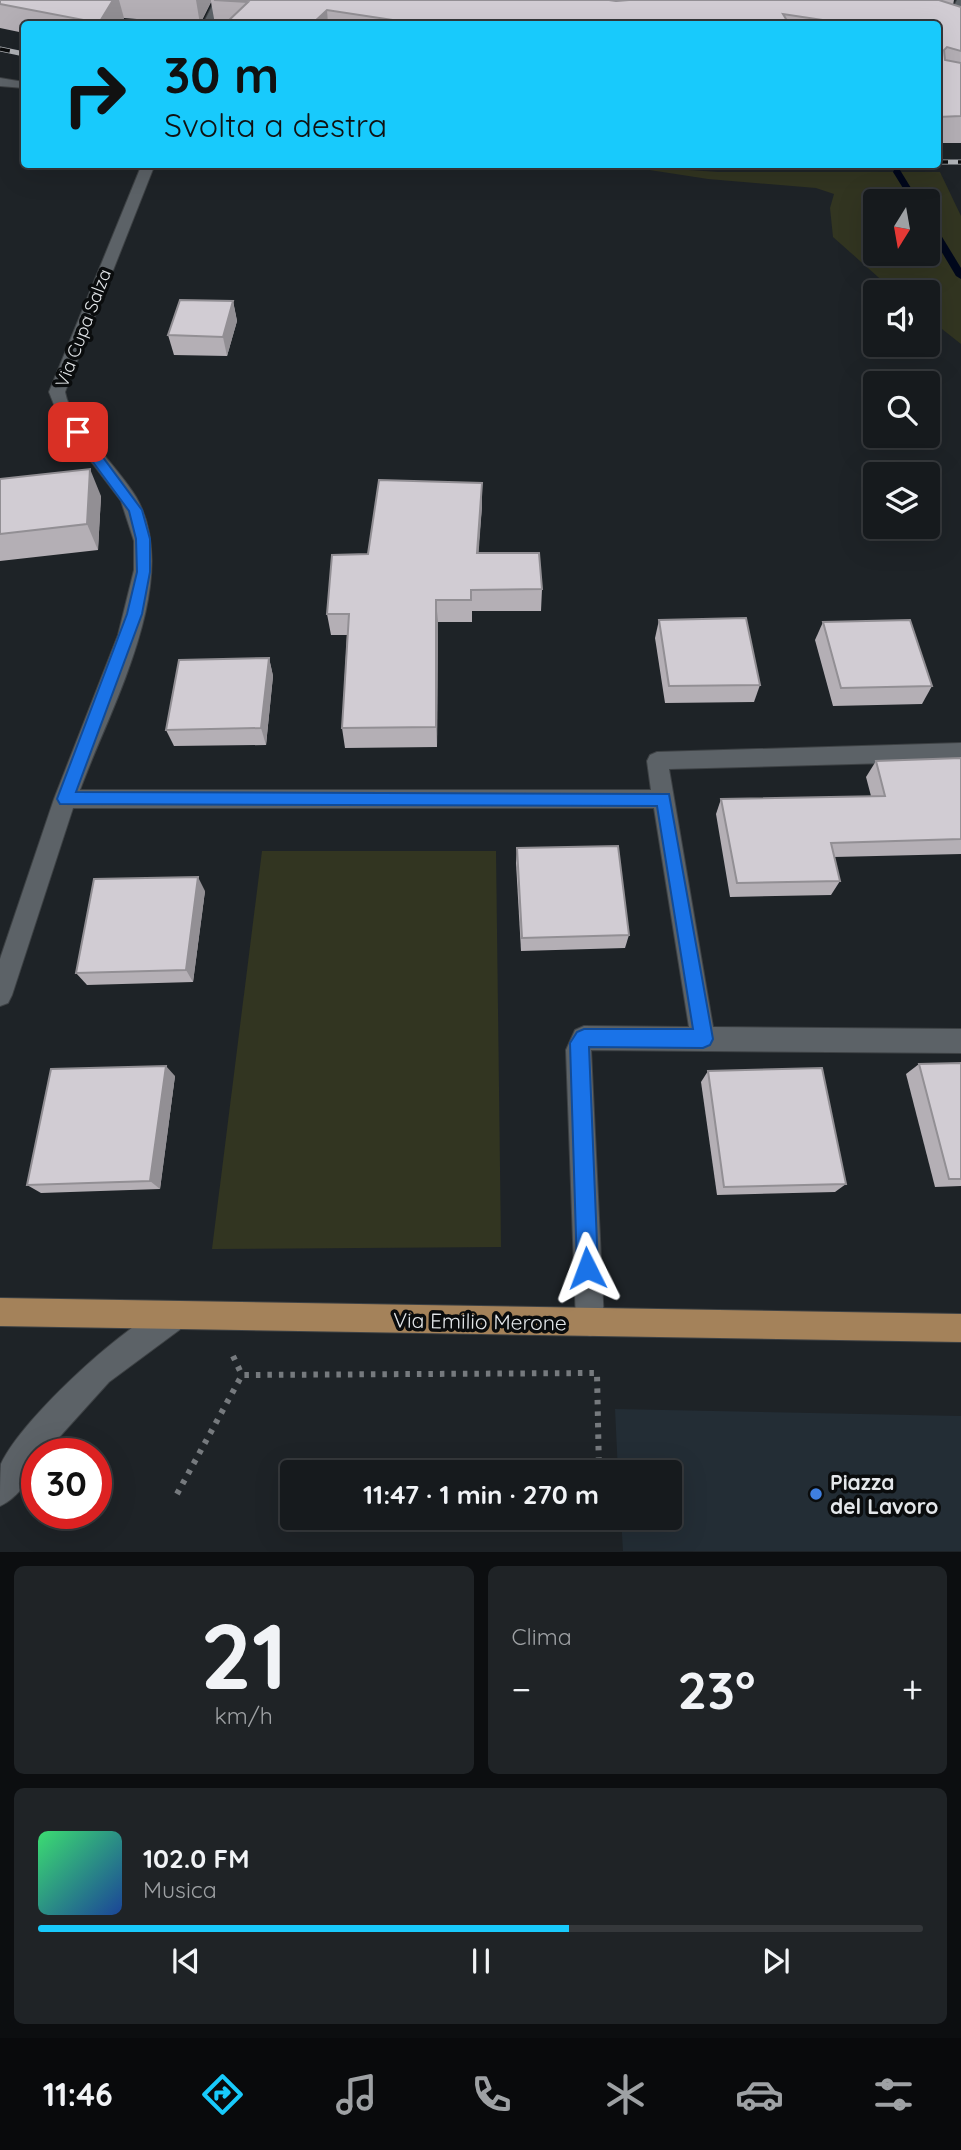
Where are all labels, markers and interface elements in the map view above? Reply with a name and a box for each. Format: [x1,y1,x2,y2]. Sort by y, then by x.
text: 30 m [164,44,279,105]
icon: right [49,49,140,140]
text: Svolta a destra [164,105,387,145]
north arrow [863,189,940,266]
map controls [863,189,940,539]
street label: Via Cupa Salza [50,265,116,391]
button: sound [863,280,940,357]
button: search [863,371,940,448]
pin [48,402,108,462]
icon: arrive [59,413,97,451]
button: layers [863,462,940,539]
position arrow [550,1231,624,1305]
street label: Via Emilio Merone [393,1306,567,1336]
speed limit sign: 30 [21,1438,112,1529]
place label: Piazza del Lavoro [830,1469,938,1519]
text: 11:47 · 1 min · 270 m [363,1478,599,1511]
marker: Piazza del Lavoro [808,1486,824,1502]
text: 21 [200,1598,287,1712]
text: Clima [512,1622,572,1651]
text: 23° [677,1657,755,1722]
text: − [512,1665,531,1713]
text: + [902,1665,923,1713]
text: km/h [215,1701,273,1730]
text: 102.0 FM [143,1842,250,1875]
text: Musica [143,1875,217,1904]
icon: previous [167,1942,205,1980]
icon: pause [462,1942,500,1980]
icon: next [757,1942,795,1980]
icon: directions [198,2070,247,2119]
icon: music [332,2070,381,2119]
icon: phone [467,2070,516,2119]
icon: climate [601,2070,650,2119]
icon: car [735,2070,784,2119]
icon: filters [869,2070,918,2119]
text: 11:46 [43,2074,113,2114]

